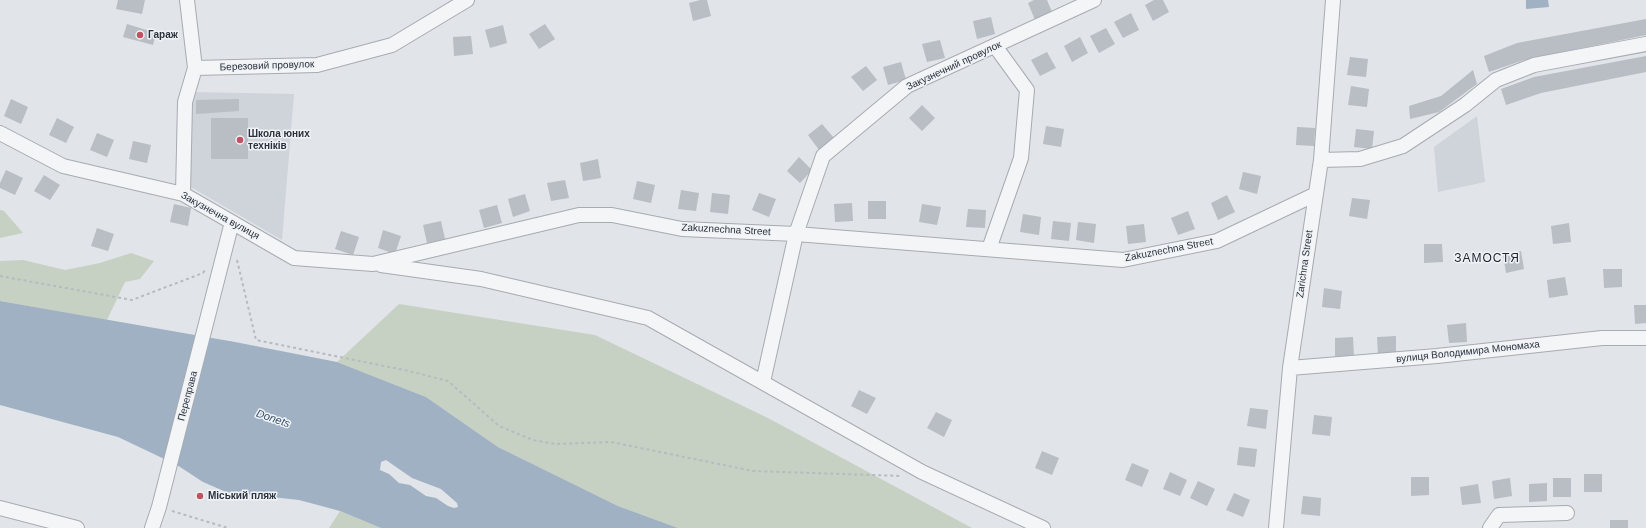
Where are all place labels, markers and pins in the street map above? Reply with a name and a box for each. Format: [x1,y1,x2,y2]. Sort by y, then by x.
place label: Гараж [148,29,178,41]
marker: Гараж [135,30,145,40]
place label: Школа юних техніків [248,128,310,152]
marker: Школа юних техніків [235,135,245,145]
place label: Міський пляж [208,490,276,502]
marker: Міський пляж [195,491,205,501]

